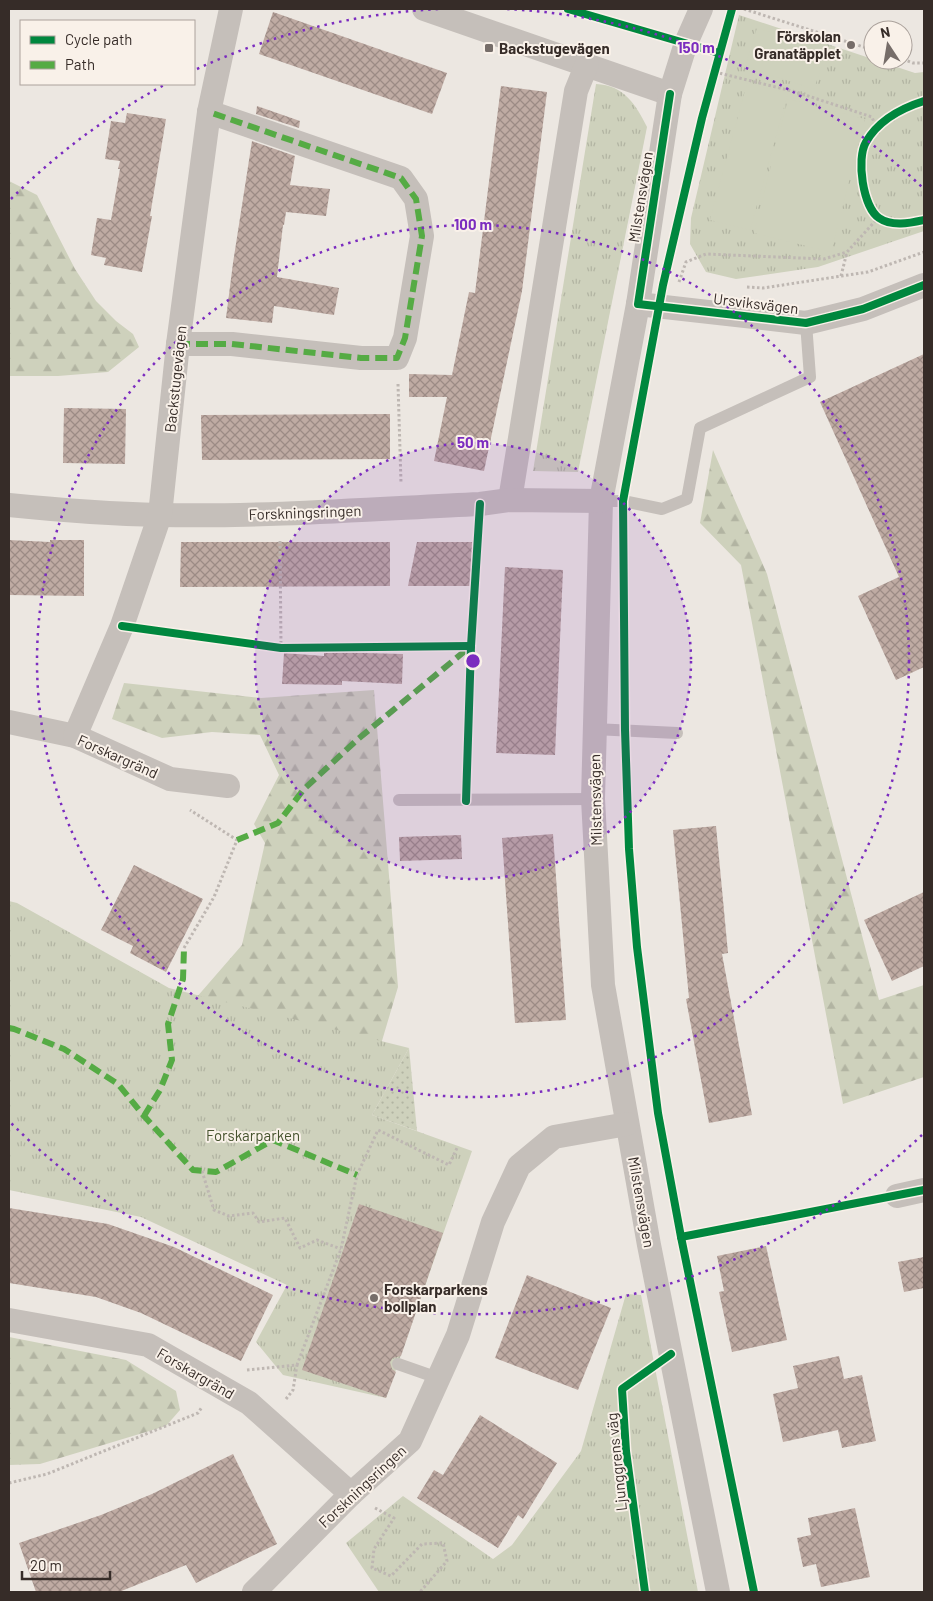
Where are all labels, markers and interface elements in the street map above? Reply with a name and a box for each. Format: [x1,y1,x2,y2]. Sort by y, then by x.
legend [20,20,195,85]
north arrow [863,20,913,70]
text: N [879,23,892,41]
place label: Förskolan Granatäpplet [754,27,841,62]
text: Cycle path [65,30,132,48]
text: 150 m [677,38,715,56]
place label: Backstugevägen [499,39,610,57]
marker: Förskolan Granatäpplet [845,39,857,51]
marker: Backstugevägen [483,42,495,54]
text: Path [65,55,95,73]
street label: Milstensvägen [624,150,656,244]
text: 100 m [454,215,492,233]
street label: Ursviksvägen [712,289,800,317]
street label: Backstugevägen [160,325,190,433]
text: 50 m [457,433,489,451]
street label: Forskningsringen [248,501,362,523]
centre of rings [464,652,482,670]
street label: Forskargränd [75,730,161,782]
street label: Milstensvägen [585,754,605,846]
park label: Forskarparken [206,1126,300,1144]
street label: Milstensvägen [625,1155,659,1249]
place label: Forskarparkens bollplan [384,1280,488,1315]
marker: Forskarparkens bollplan [368,1292,380,1304]
street label: Forskargränd [154,1344,238,1402]
street label: Ljunggrens väg [602,1412,630,1512]
street label: Forskningsringen [315,1441,409,1531]
scale bar [22,1548,110,1580]
text: 20 m [30,1556,62,1574]

